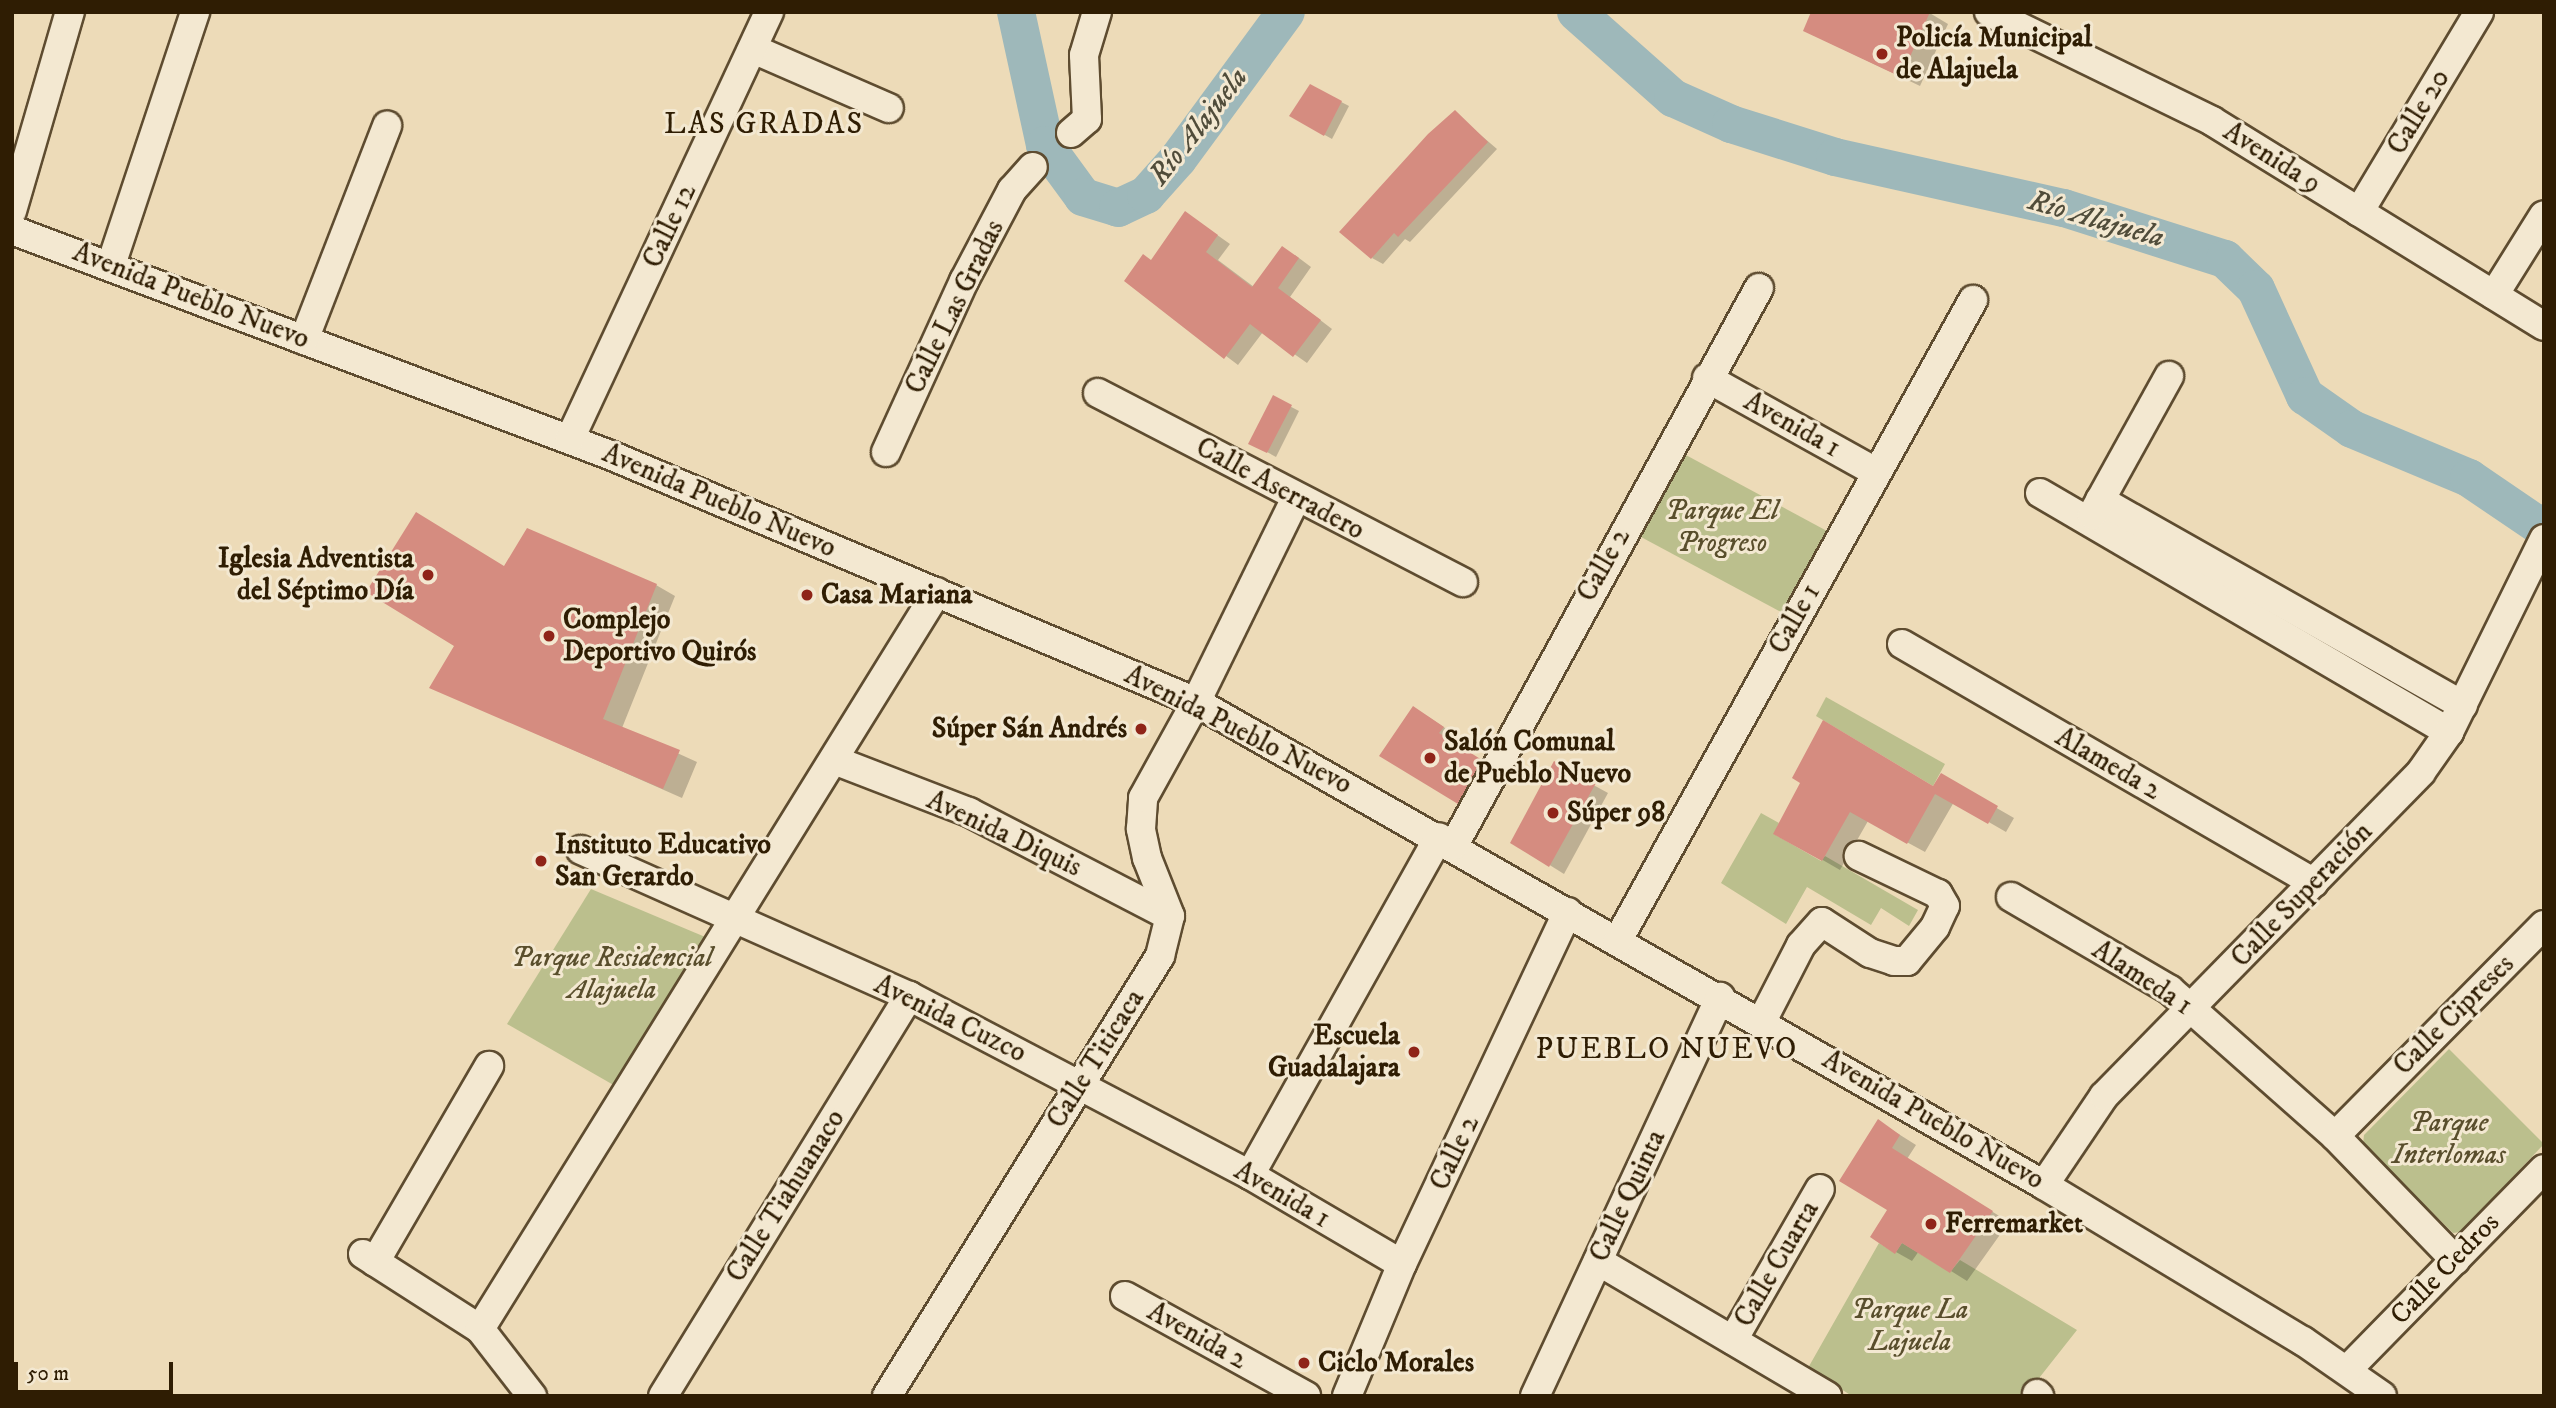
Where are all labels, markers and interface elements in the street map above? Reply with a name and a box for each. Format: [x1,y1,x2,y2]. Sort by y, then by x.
place label: Policía Municipal de Alajuela [1896,21,2092,87]
marker: Policía Municipal de Alajuela [1874,46,1890,62]
water label: Río Alajuela [1142,61,1256,193]
street label: Calle 20 [2380,63,2458,161]
district label: LAS GRADAS [665,107,863,143]
street label: Avenida 9 [2217,115,2327,201]
street label: Calle 12 [636,179,704,273]
water label: Río Alajuela [2024,183,2168,257]
street label: Calle Las Gradas [898,215,1012,399]
street label: Avenida Pueblo Nuevo [68,235,314,357]
street label: Avenida 1 [1738,385,1846,465]
street label: Calle Aserradero [1190,431,1370,547]
street label: Avenida Pueblo Nuevo [597,437,841,565]
park label: Parque El Progreso [1665,494,1779,560]
street label: Calle 2 [1570,522,1638,608]
place label: Iglesia Adventista del Séptimo Día [218,542,414,608]
marker: Iglesia Adventista del Séptimo Día [420,567,436,583]
place label: Casa Mariana [821,578,972,612]
street label: Calle 1 [1762,578,1828,660]
marker: Casa Mariana [799,587,815,603]
place label: Complejo Deportivo Quirós [563,603,756,669]
marker: Complejo Deportivo Quirós [541,628,557,644]
street label: Avenida Pueblo Nuevo [1119,658,1357,802]
place label: Súper Sán Andrés [932,712,1127,746]
street label: Alameda 2 [2049,720,2167,808]
marker: Súper Sán Andrés [1133,721,1149,737]
place label: Salón Comunal de Pueblo Nuevo [1444,725,1631,791]
marker: Salón Comunal de Pueblo Nuevo [1422,750,1438,766]
street label: Avenida Diquis [921,784,1087,884]
place label: Súper 98 [1567,796,1665,830]
marker: Súper 98 [1545,805,1561,821]
street label: Calle Superación [2224,816,2380,974]
place label: Instituto Educativo San Gerardo [555,828,771,894]
marker: Instituto Educativo San Gerardo [533,853,549,869]
street label: Alameda 1 [2086,933,2198,1023]
park label: Parque Residencial Alajuela [511,941,713,1007]
street label: Calle Cipreses [2387,948,2521,1082]
street label: Avenida Cuzco [869,968,1031,1070]
street label: Calle Titicaca [1040,983,1152,1135]
place label: Escuela Guadalajara [1268,1019,1400,1085]
district label: PUEBLO NUEVO [1537,1032,1797,1068]
street label: Avenida Pueblo Nuevo [1816,1043,2050,1197]
marker: Escuela Guadalajara [1406,1044,1422,1060]
street label: Calle Tiahuanaco [720,1104,852,1288]
park label: Parque Interlomas [2392,1106,2506,1172]
street label: Calle 2 [1423,1110,1487,1196]
street label: Calle Quinta [1583,1125,1673,1267]
street label: Avenida 1 [1228,1154,1336,1236]
street label: Calle Cuarta [1727,1195,1827,1333]
street label: Calle Cedros [2383,1206,2507,1332]
place label: Ferremarket [1945,1207,2083,1241]
marker: Ferremarket [1923,1216,1939,1232]
park label: Parque La Lajuela [1852,1293,1968,1359]
street label: Avenida 2 [1141,1295,1253,1377]
place label: Ciclo Morales [1318,1346,1474,1380]
scale bar [18,1348,177,1392]
marker: Ciclo Morales [1296,1355,1312,1371]
text: 50 m [27,1361,69,1387]

